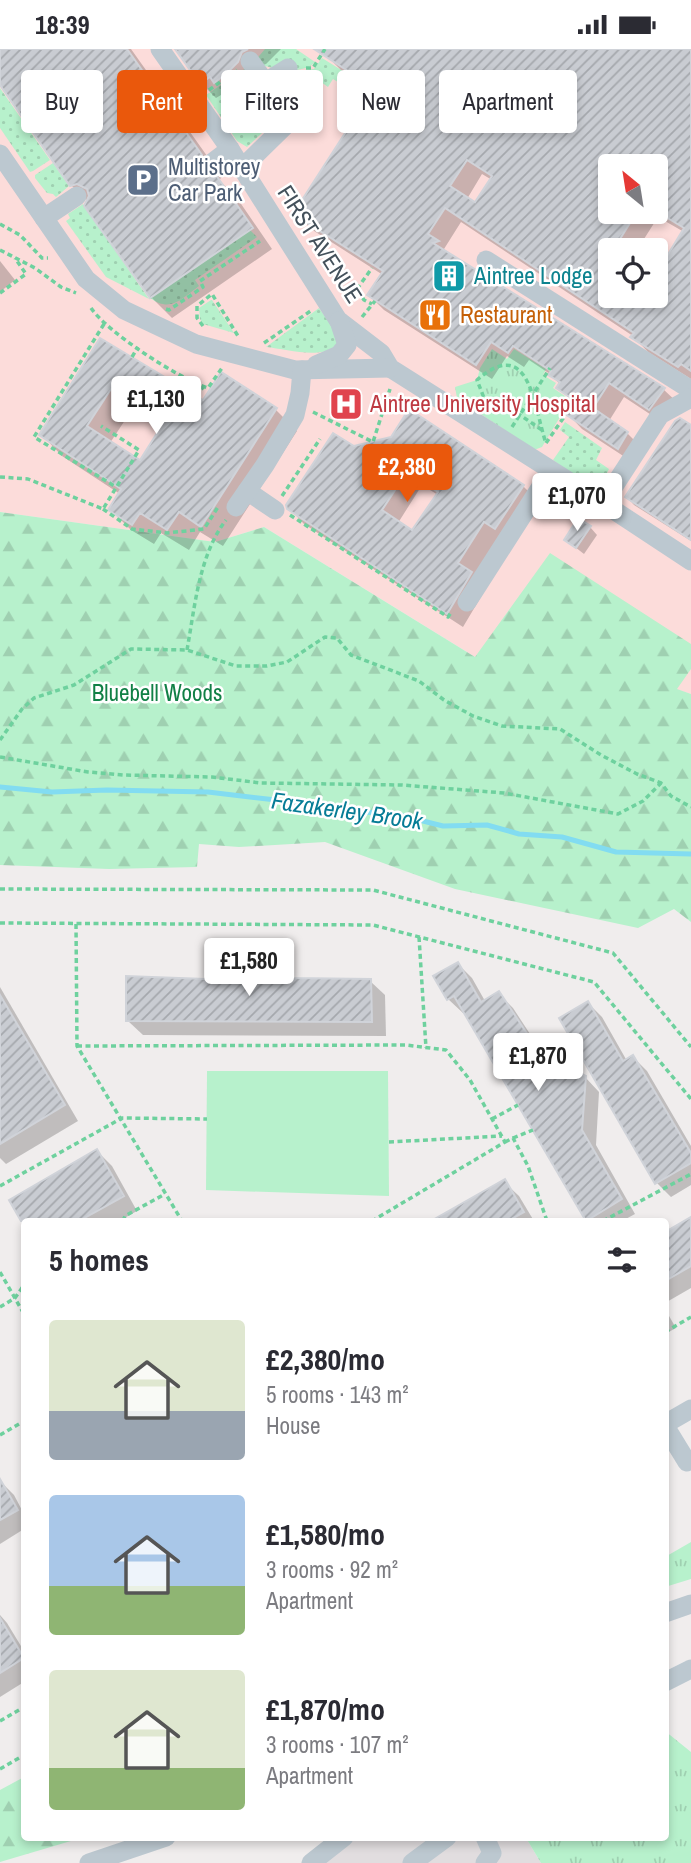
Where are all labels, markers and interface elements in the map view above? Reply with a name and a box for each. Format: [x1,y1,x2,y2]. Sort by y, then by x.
text: 18:39 [35,7,90,42]
chip: Buy [21,70,103,133]
chip: Rent [117,70,207,133]
chip: Filters [221,70,323,133]
chip: New [337,70,425,133]
chip: Apartment [439,70,577,133]
place label: Multistorey Car Park [168,151,261,208]
north arrow [598,154,668,224]
map controls [598,154,668,308]
parking icon: Multistorey Car Park [124,161,162,199]
street label: FIRST AVENUE [271,179,370,309]
button: locate [598,238,668,308]
building icon: Aintree Lodge [430,257,468,295]
place label: Aintree Lodge [473,260,593,291]
restaurant icon: Restaurant [416,296,454,334]
place label: Restaurant [460,299,552,330]
pin: £1,130 [99,377,213,436]
text: £1,130 [127,383,185,414]
hospital icon: Aintree University Hospital [327,385,365,423]
place label: Aintree University Hospital [369,388,595,419]
pin: £2,380 [350,445,464,504]
text: £2,380 [378,451,436,482]
pin: £1,070 [520,473,634,533]
text: £1,070 [548,480,606,511]
park label: Bluebell Woods [92,677,222,708]
water label: Fazakerley Brook [269,784,426,837]
pin: £1,580 [192,939,306,998]
text: £1,580 [220,945,278,976]
pin: £1,870 [481,1033,595,1093]
text: £1,870 [509,1040,567,1071]
text: 5 homes [49,1240,149,1280]
icon: filters [603,1241,641,1279]
text: £2,380/mo [266,1339,385,1379]
icon: home [105,1348,189,1432]
text: 5 rooms · 143 m² [266,1379,409,1410]
text: House [266,1410,321,1441]
text: £1,580/mo [266,1514,385,1554]
icon: home [105,1523,189,1607]
text: 3 rooms · 92 m² [266,1554,398,1585]
text: Apartment [266,1585,353,1616]
text: £1,870/mo [266,1689,385,1729]
icon: home [105,1698,189,1782]
text: 3 rooms · 107 m² [266,1729,409,1760]
text: Apartment [266,1760,353,1791]

